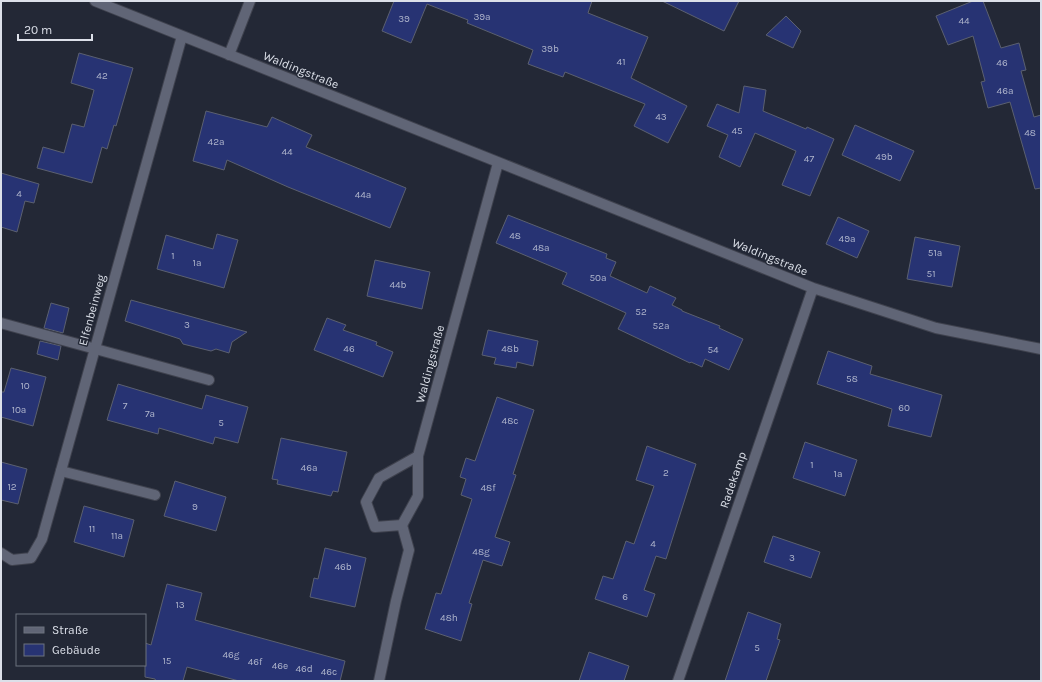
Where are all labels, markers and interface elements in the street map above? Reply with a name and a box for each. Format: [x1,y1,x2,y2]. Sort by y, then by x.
house number: 39a [473,11,491,23]
house number: 39 [398,13,410,25]
house number: 44 [958,15,970,27]
scale bar [18,16,92,42]
text: 20 m [24,23,52,37]
house number: 39b [541,43,559,55]
street label: Waldingstraße [261,48,341,92]
house number: 41 [617,56,625,68]
house number: 46 [996,57,1008,69]
house number: 42 [96,70,108,82]
house number: 46a [997,85,1013,97]
house number: 43 [655,111,667,123]
house number: 45 [731,125,743,137]
house number: 48 [1024,127,1036,139]
house number: 42a [208,136,224,148]
house number: 44 [281,146,293,158]
house number: 49b [875,151,893,163]
house number: 47 [804,153,814,165]
house number: 4 [16,188,22,200]
house number: 44a [355,189,371,201]
house number: 48 [509,230,521,242]
house number: 49a [839,233,855,245]
street label: Waldingstraße [730,235,810,279]
house number: 48a [532,242,550,254]
house number: 51a [928,247,942,259]
house number: 1 [171,250,175,262]
house number: 1a [193,257,201,269]
house number: 51 [927,268,935,280]
house number: 50a [589,272,607,284]
street label: Elfenbeinweg [76,273,108,347]
house number: 44b [389,279,407,291]
house number: 52 [635,306,647,318]
house number: 3 [184,319,190,331]
house number: 52a [653,320,669,332]
street label: Waldingstraße [413,323,447,405]
house number: 46 [343,343,355,355]
house number: 48b [501,343,519,355]
house number: 54 [707,344,719,356]
house number: 58 [846,373,858,385]
house number: 10 [20,380,30,392]
house number: 7 [123,400,128,412]
house number: 60 [898,402,910,414]
house number: 10a [12,404,26,416]
house number: 7a [145,408,155,420]
house number: 48c [502,415,518,427]
house number: 5 [218,417,224,429]
street label: Radekamp [717,450,749,510]
house number: 1 [810,459,814,471]
house number: 46a [301,462,317,474]
house number: 2 [663,467,669,479]
house number: 1a [834,468,842,480]
house number: 12 [7,481,17,493]
house number: 48f [480,482,496,494]
house number: 9 [192,501,198,513]
house number: 11 [89,523,95,535]
house number: 11a [111,530,123,542]
house number: 4 [650,538,656,550]
house number: 48g [472,546,490,558]
house number: 3 [789,552,795,564]
house number: 46b [334,561,352,573]
house number: 6 [622,591,628,603]
house number: 13 [175,599,185,611]
house number: 48h [440,612,458,624]
legend [16,614,146,666]
text: Straße [52,623,88,637]
house number: 5 [754,642,760,654]
text: Gebäude [52,643,100,657]
house number: 46g [223,649,240,661]
house number: 15 [163,655,172,667]
house number: 46f [248,656,263,668]
house number: 46e [272,660,288,672]
house number: 46d [295,663,313,675]
house number: 46c [321,666,337,678]

